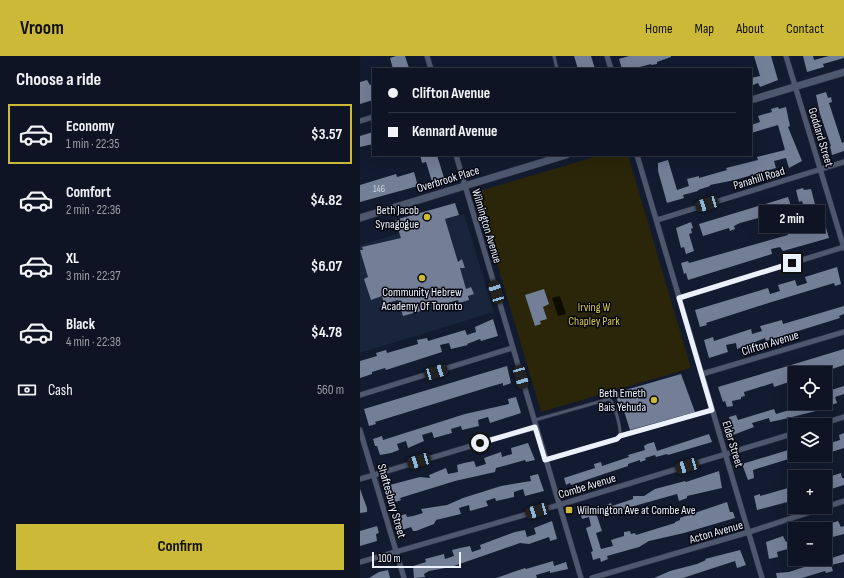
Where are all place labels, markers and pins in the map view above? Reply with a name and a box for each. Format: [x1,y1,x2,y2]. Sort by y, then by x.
place label: Beth Jacob Synagogue [375,203,419,232]
marker: Beth Jacob Synagogue [422,212,432,222]
marker: Community Hebrew Academy Of Toronto [417,273,427,283]
place label: Community Hebrew Academy Of Toronto [381,285,462,314]
place label: Beth Emeth Bais Yehuda [599,386,646,415]
marker: Beth Emeth Bais Yehuda [649,395,659,405]
place label: Wilmington Ave at Combe Ave [577,503,696,518]
marker: Wilmington Ave at Combe Ave [564,505,574,515]

